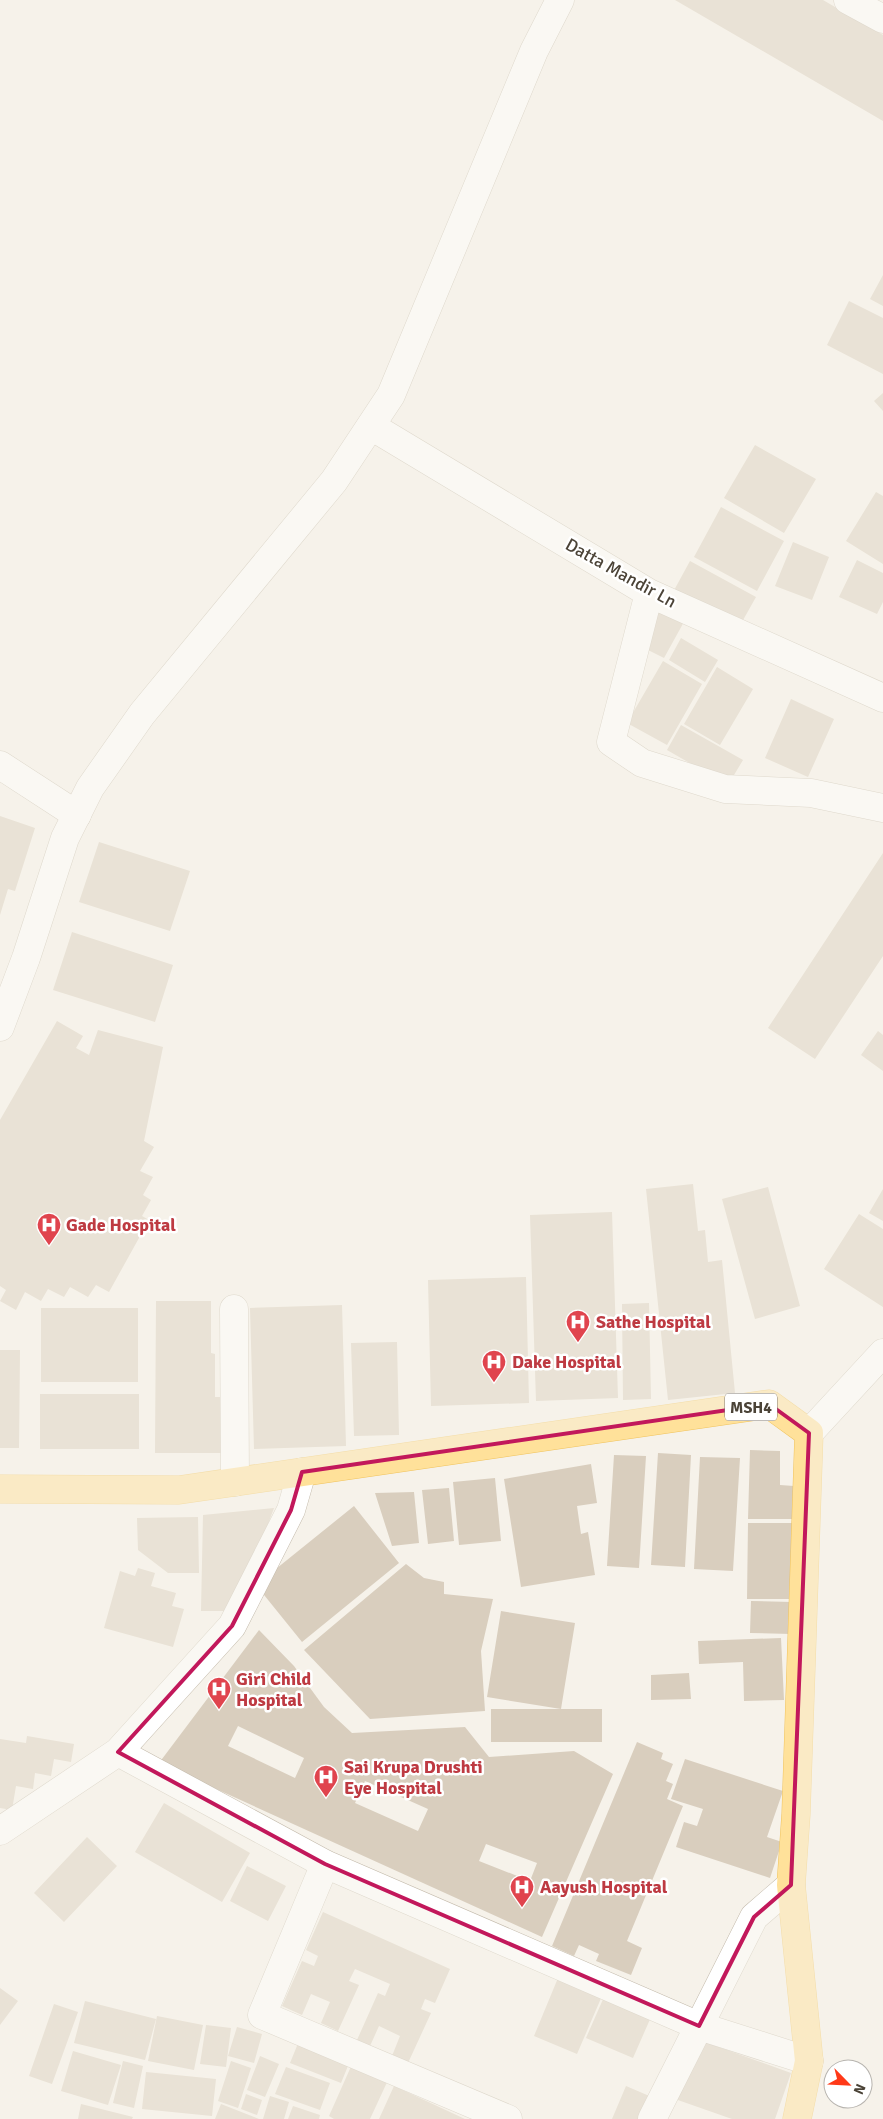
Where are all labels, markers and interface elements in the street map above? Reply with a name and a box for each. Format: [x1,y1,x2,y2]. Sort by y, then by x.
street label: Datta Mandir Ln [562,533,680,613]
hospital icon: Gade Hospital [36,1212,62,1246]
place label: Gade Hospital [66,1214,176,1236]
hospital icon: Sathe Hospital [565,1309,591,1343]
place label: Sathe Hospital [596,1311,711,1333]
hospital icon: Dake Hospital [481,1349,507,1383]
place label: Dake Hospital [512,1351,622,1373]
road number: MSH4 [725,1394,777,1420]
place label: Giri Child Hospital [236,1668,312,1711]
hospital icon: Giri Child Hospital [206,1676,232,1710]
place label: Sai Krupa Drushti Eye Hospital [344,1756,483,1799]
hospital icon: Sai Krupa Drushti Eye Hospital [313,1764,339,1798]
hospital icon: Aayush Hospital [509,1874,535,1908]
place label: Aayush Hospital [540,1876,668,1898]
north arrow [823,2059,873,2109]
text: N [850,2081,869,2097]

